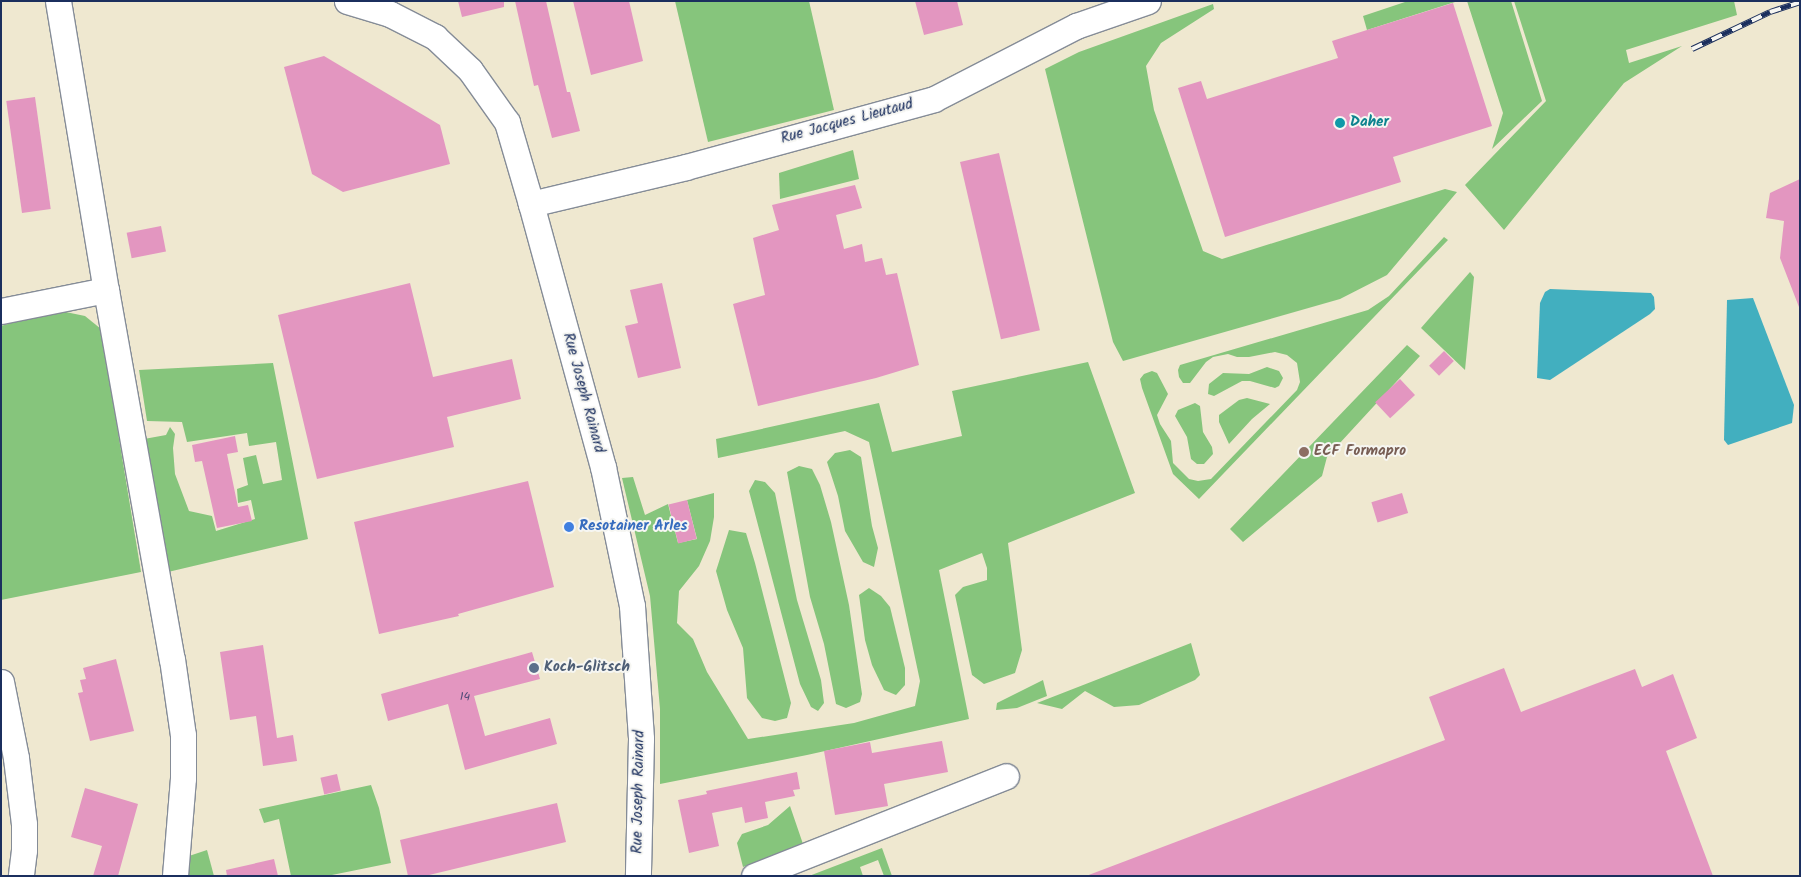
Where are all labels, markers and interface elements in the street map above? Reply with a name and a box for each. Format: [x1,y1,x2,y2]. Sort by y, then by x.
street label: Rue Jacques Lieutaud [779,96,915,148]
place label: Daher [1350,114,1389,132]
marker: Daher [1334,117,1346,129]
street label: Rue Joseph Rainard [558,331,608,455]
place label: ECF Formapro [1314,443,1406,461]
marker: ECF Formapro [1298,446,1310,458]
place label: Resotainer Arles [579,518,688,536]
marker: Resotainer Arles [563,521,575,533]
place label: Koch-Glitsch [544,659,630,677]
marker: Koch-Glitsch [528,662,540,674]
house number: 14 [460,690,470,704]
street label: Rue Joseph Rainard [629,730,649,854]

